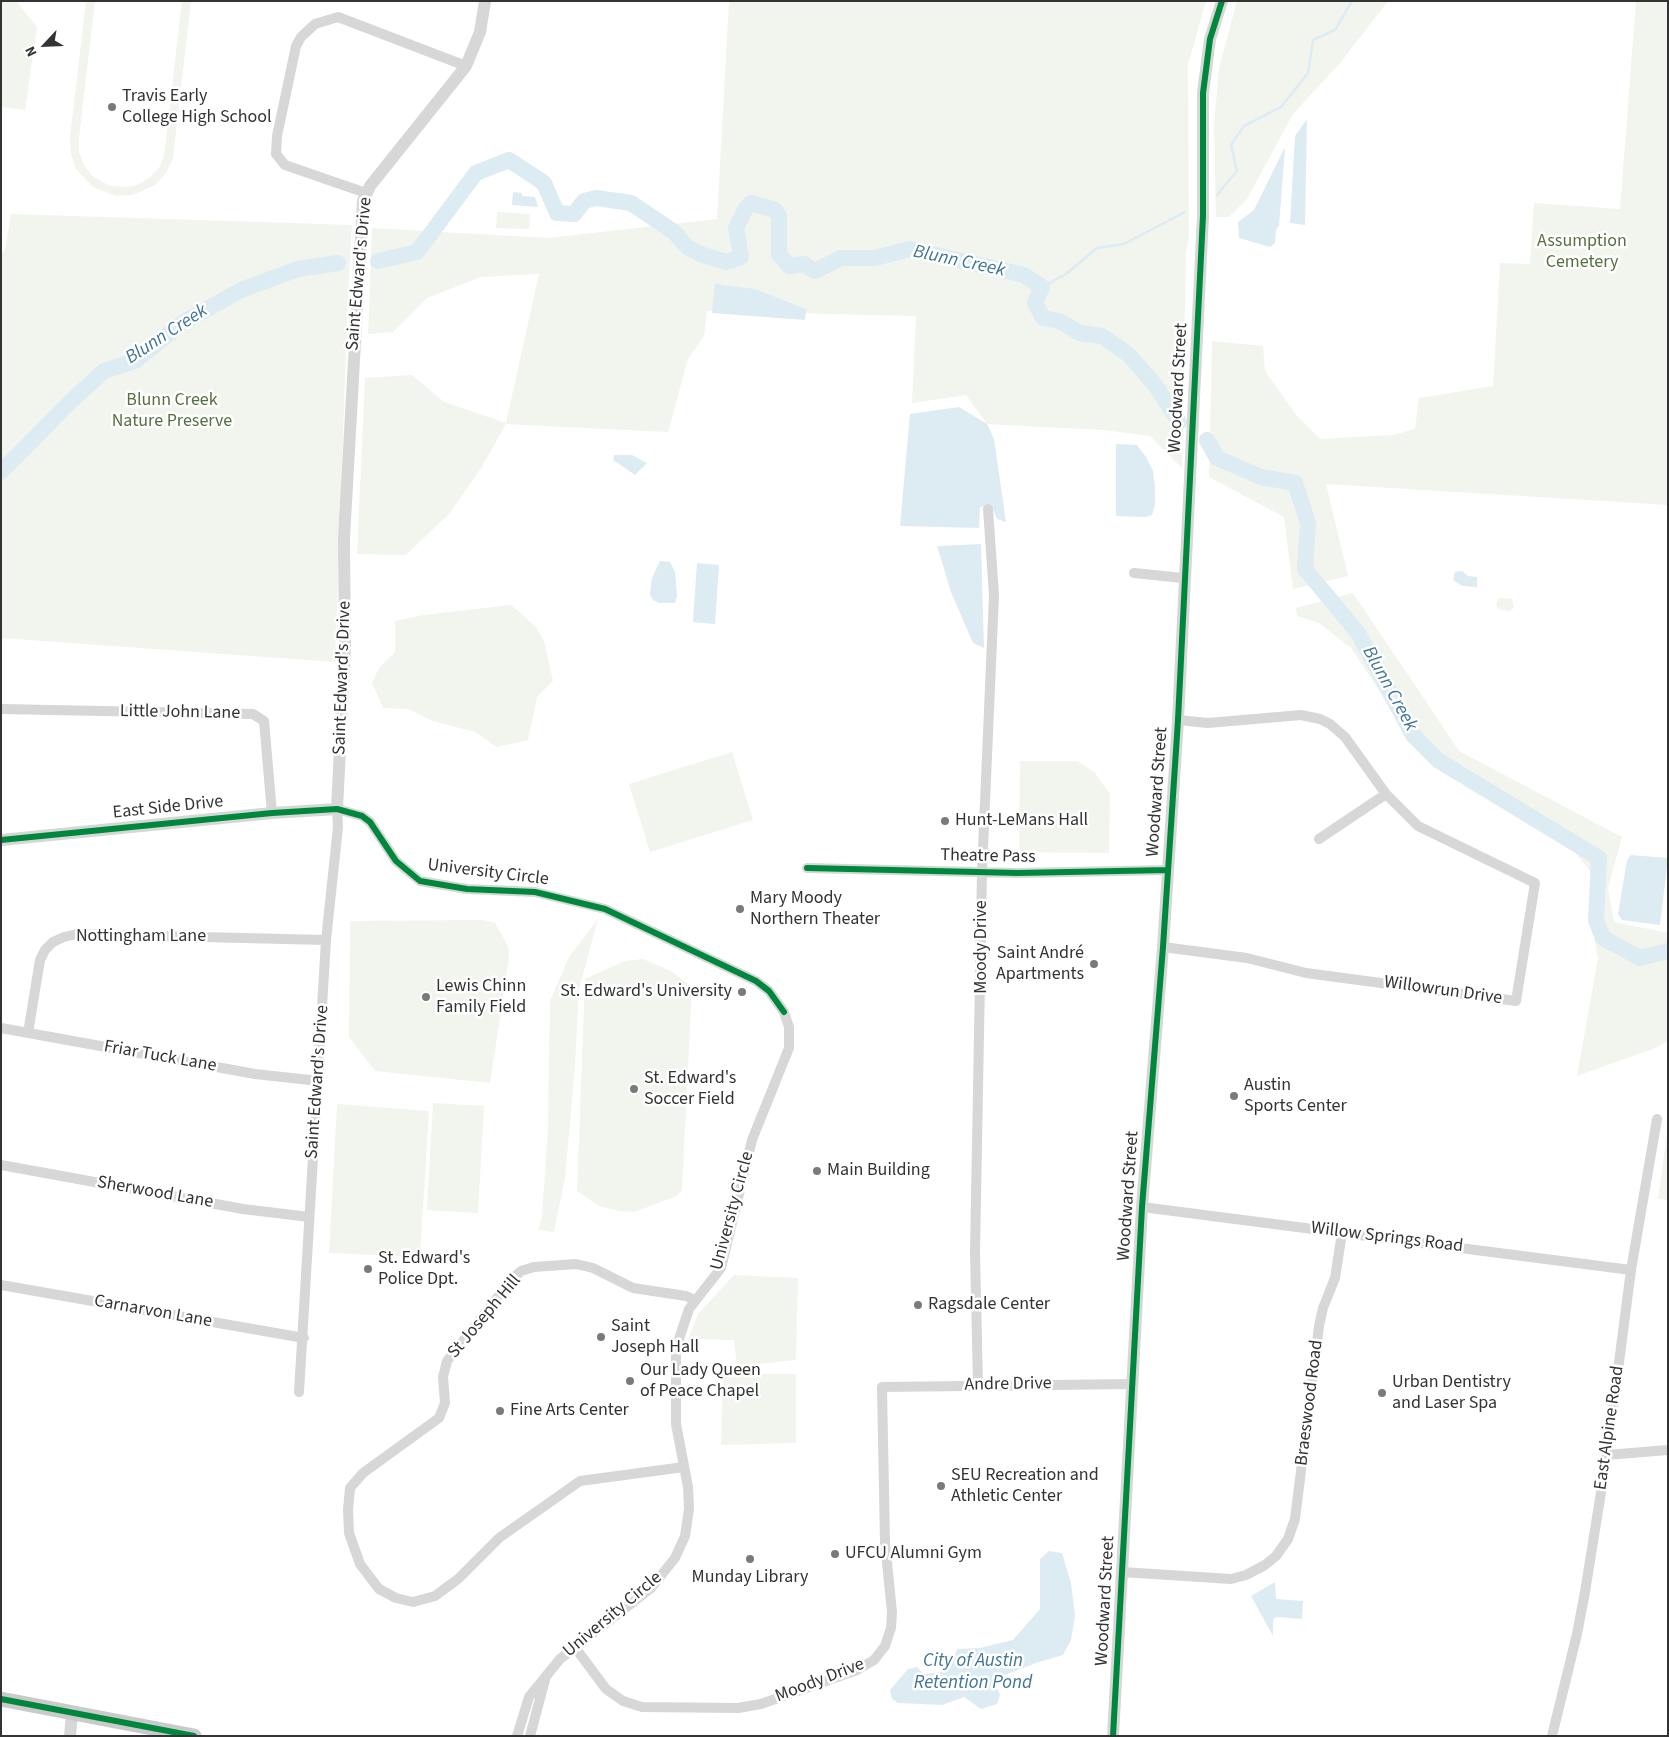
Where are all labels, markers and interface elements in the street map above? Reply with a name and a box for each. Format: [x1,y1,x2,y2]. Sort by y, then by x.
north arrow [20,20,70,70]
text: N [20,43,42,60]
place label: Travis Early College High School [122,86,272,128]
marker: Travis Early College High School [106,101,118,113]
street label: Saint Edward's Drive [343,196,377,352]
park label: Assumption Cemetery [1537,231,1627,274]
water label: Blunn Creek [911,241,1007,283]
water label: Blunn Creek [122,300,212,370]
street label: Woodward Street [1165,322,1193,454]
park label: Blunn Creek Nature Preserve [112,390,232,432]
street label: Saint Edward's Drive [330,601,356,755]
water label: Blunn Creek [1356,643,1422,735]
street label: Little John Lane [120,701,240,725]
street label: Woodward Street [1143,726,1173,858]
street label: East Side Drive [112,791,224,825]
place label: Hunt-LeMans Hall [955,810,1088,832]
marker: Hunt-LeMans Hall [939,815,951,827]
street label: Theatre Pass [940,845,1036,869]
street label: University Circle [426,855,550,891]
place label: Mary Moody Northern Theater [750,888,880,931]
street label: Moody Drive [971,900,993,994]
marker: Mary Moody Northern Theater [734,903,746,915]
street label: Nottingham Lane [76,926,206,948]
place label: Saint André Apartments [996,943,1084,986]
marker: Saint André Apartments [1088,958,1100,970]
street label: Willowrun Drive [1383,972,1503,1010]
place label: Lewis Chinn Family Field [436,976,526,1019]
place label: St. Edward's University [560,981,732,1003]
marker: St. Edward's University [736,986,748,998]
marker: Lewis Chinn Family Field [420,991,432,1003]
street label: Saint Edward's Drive [302,1004,334,1160]
street label: Friar Tuck Lane [102,1036,218,1078]
place label: St. Edward's Soccer Field [644,1068,736,1110]
place label: Austin Sports Center [1244,1075,1347,1118]
marker: St. Edward's Soccer Field [628,1083,640,1095]
marker: Austin Sports Center [1228,1090,1240,1102]
street label: Woodward Street [1114,1130,1144,1262]
street label: University Circle [707,1149,759,1273]
place label: Main Building [827,1160,930,1182]
marker: Main Building [811,1165,823,1177]
street label: Sherwood Lane [95,1172,215,1214]
street label: Willow Springs Road [1310,1218,1464,1258]
place label: St. Edward's Police Dpt. [378,1248,470,1290]
marker: St. Edward's Police Dpt. [362,1263,374,1275]
street label: St Joseph Hill [444,1271,526,1363]
street label: Carnarvon Lane [92,1291,214,1333]
place label: Ragsdale Center [928,1294,1050,1316]
marker: Ragsdale Center [912,1299,924,1311]
place label: Saint Joseph Hall [611,1316,699,1358]
marker: Saint Joseph Hall [595,1331,607,1343]
street label: Braeswood Road [1292,1339,1328,1467]
place label: Our Lady Queen of Peace Chapel [640,1360,761,1402]
street label: East Alpine Road [1591,1365,1629,1491]
place label: Urban Dentistry and Laser Spa [1392,1372,1511,1415]
street label: Andre Drive [964,1373,1052,1397]
marker: Our Lady Queen of Peace Chapel [624,1375,636,1387]
marker: Urban Dentistry and Laser Spa [1376,1387,1388,1399]
place label: Fine Arts Center [510,1400,629,1422]
marker: Fine Arts Center [494,1405,506,1417]
place label: SEU Recreation and Athletic Center [951,1465,1099,1508]
marker: SEU Recreation and Athletic Center [935,1480,947,1492]
street label: Woodward Street [1092,1535,1120,1667]
place label: UFCU Alumni Gym [845,1543,982,1565]
marker: UFCU Alumni Gym [829,1548,841,1560]
marker: Munday Library [744,1553,756,1565]
place label: Munday Library [692,1567,808,1589]
street label: University Circle [559,1568,667,1662]
water label: City of Austin Retention Pond [914,1651,1032,1695]
street label: Moody Drive [772,1654,868,1708]

